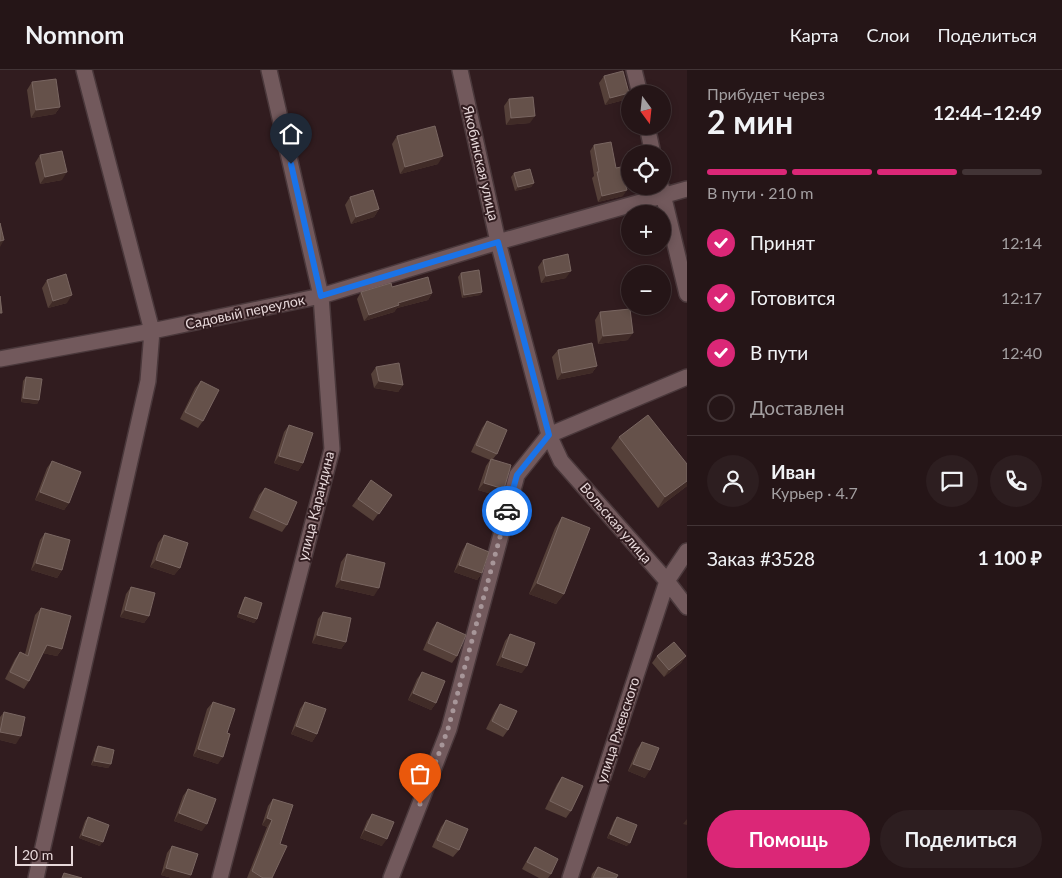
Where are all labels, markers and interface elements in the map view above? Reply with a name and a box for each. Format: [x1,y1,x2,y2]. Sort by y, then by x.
text: Nomnom [25,20,124,49]
text: Карта [790,24,838,46]
text: Слои [866,24,910,46]
text: Поделиться [938,24,1037,46]
text: Прибудет через [707,84,825,103]
north arrow [621,85,671,135]
map controls [621,85,671,315]
text: 12:44–12:49 [933,101,1042,124]
text: 2 мин [707,102,793,141]
street label: Якобинская улица [460,103,503,222]
pin [270,113,312,164]
icon: home [277,120,305,148]
button: locate [621,145,671,195]
text: В пути · 210 m [707,183,813,202]
button: + [621,205,671,255]
icon: check [707,229,735,257]
text: Принят [750,231,815,254]
text: 12:14 [1001,233,1042,252]
button: − [621,265,671,315]
icon: check [707,284,735,312]
text: Готовится [750,286,835,309]
text: 12:17 [1001,288,1042,307]
street label: Садовый переулок [184,290,307,332]
icon: check [707,339,735,367]
text: В пути [750,341,808,364]
text: 12:40 [1001,343,1042,362]
text: Доставлен [750,396,844,419]
street label: улица Карандина [294,449,337,562]
button: person [707,455,759,507]
button: chat [926,455,978,507]
button: phone [990,455,1042,507]
text: Иван [771,460,816,483]
street label: Вольская улица [577,479,656,566]
text: Курьер · 4.7 [771,483,858,502]
courier [482,486,532,536]
icon: car [493,497,521,525]
text: 1 100 ₽ [978,546,1042,569]
text: Заказ #3528 [707,547,815,570]
street label: улица Ржевского [592,675,643,785]
pin [399,753,441,804]
icon: bag [406,760,434,788]
button: Помощь [707,810,870,868]
button: Поделиться [880,810,1042,868]
scale bar [15,843,72,866]
text: 20 m [22,846,53,863]

